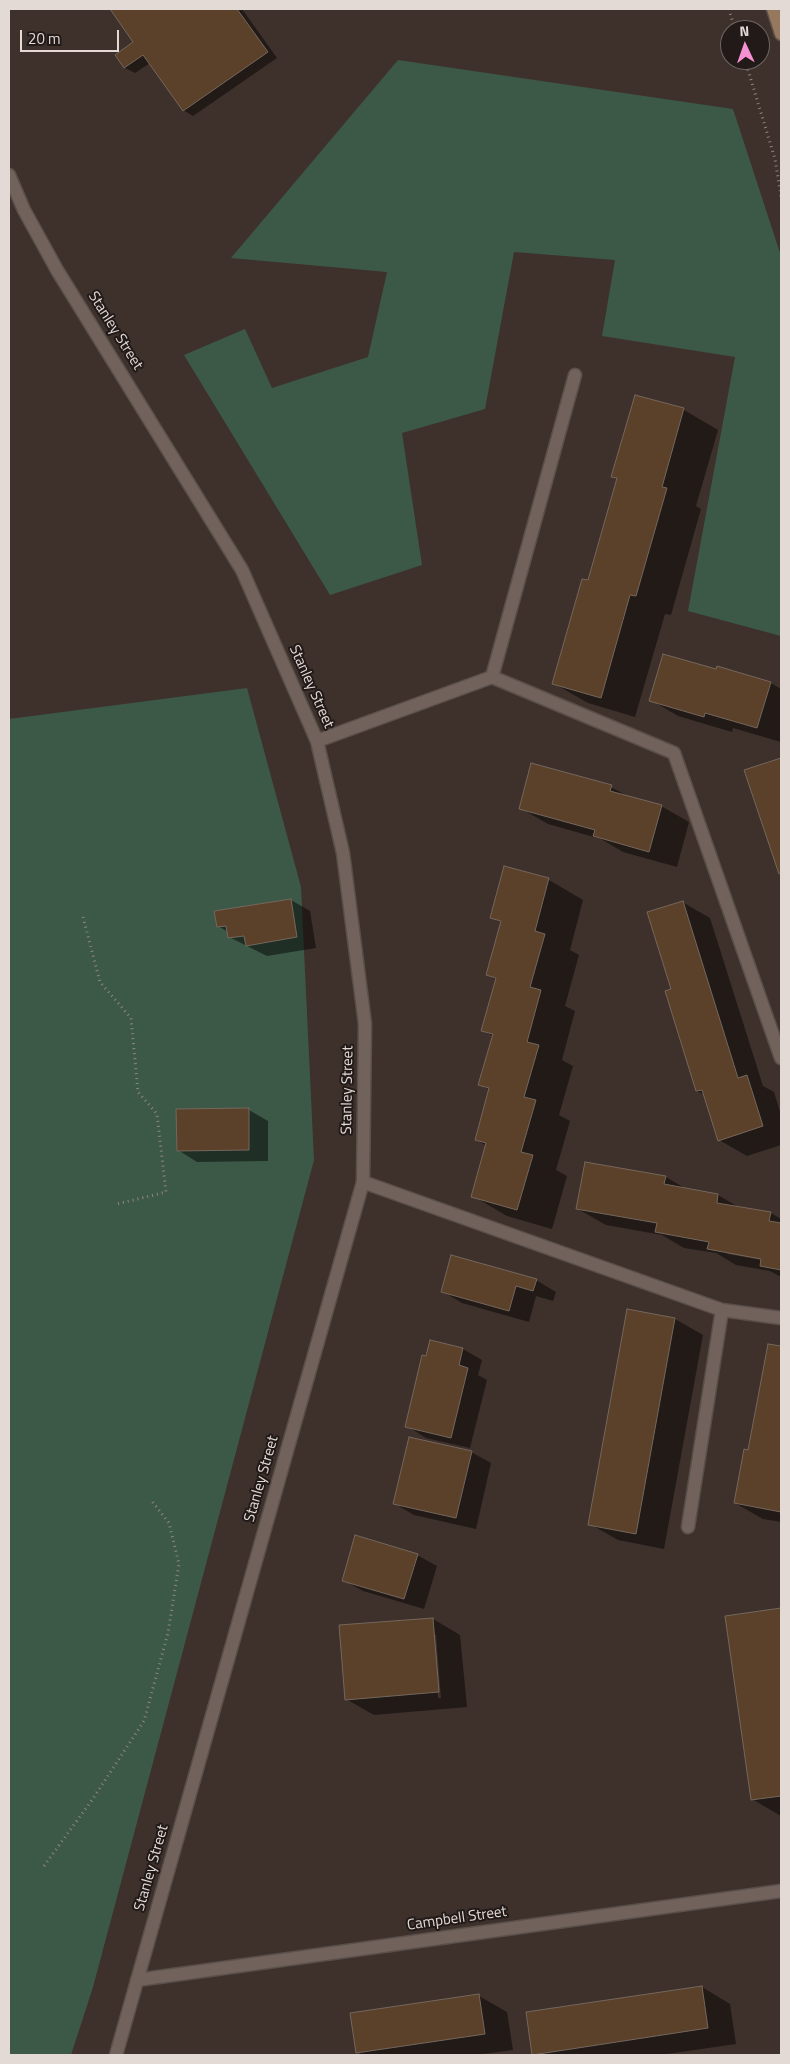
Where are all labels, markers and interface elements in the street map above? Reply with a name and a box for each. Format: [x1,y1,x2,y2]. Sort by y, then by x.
scale bar [22,20,121,52]
north arrow [720,20,770,70]
text: N [739,20,750,41]
text: 20 m [28,27,61,50]
street label: Stanley Street [84,289,146,373]
street label: Stanley Street [285,643,337,731]
street label: Stanley Street [338,1045,358,1135]
street label: Stanley Street [241,1434,283,1524]
street label: Stanley Street [131,1823,173,1913]
street label: Campbell Street [406,1903,508,1935]

